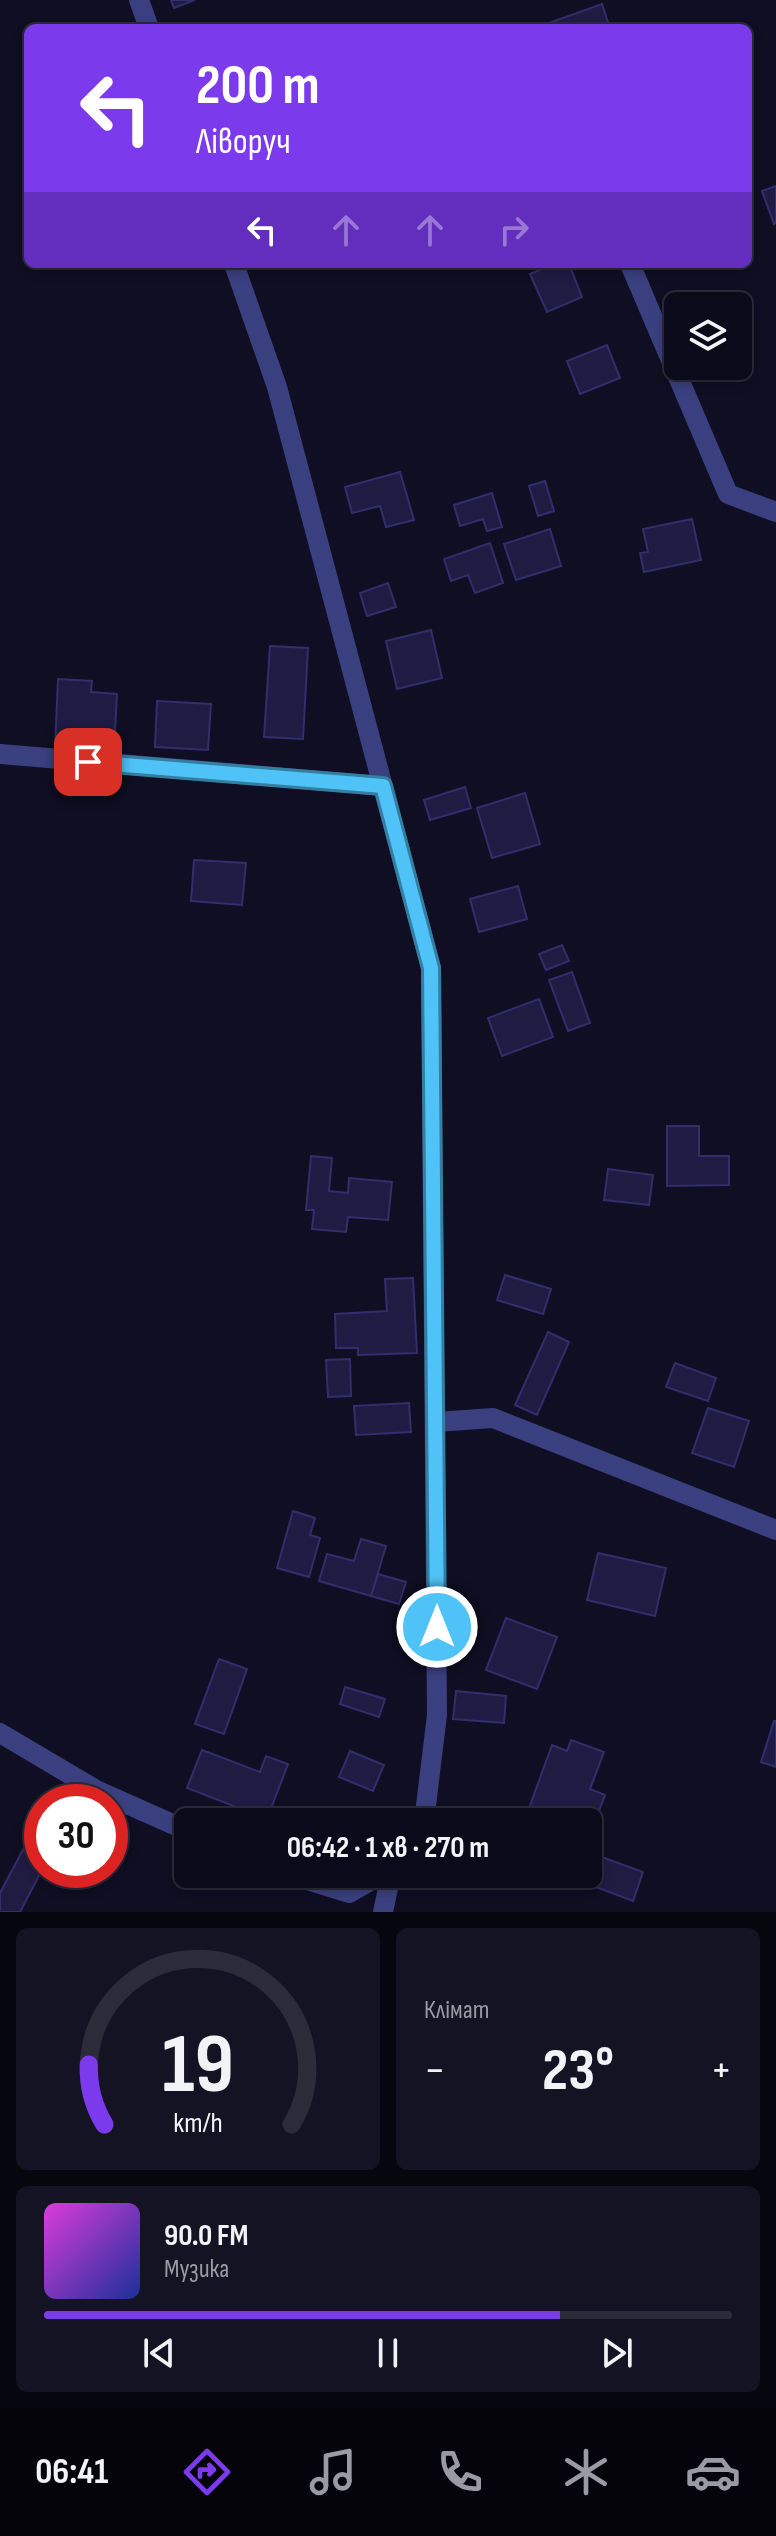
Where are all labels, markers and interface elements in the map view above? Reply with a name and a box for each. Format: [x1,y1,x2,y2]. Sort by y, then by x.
text: 200 m [196,53,320,120]
icon: left [64,56,168,160]
text: Ліворуч [196,121,291,164]
icon: left [240,208,284,252]
icon: ahead [324,208,368,252]
icon: ahead [408,208,452,252]
icon: right [492,208,536,252]
map controls [664,292,752,380]
button: layers [664,292,752,380]
pin [54,728,122,796]
icon: arrive [66,740,110,784]
position arrow [395,1585,479,1669]
speed limit sign: 30 [24,1784,128,1888]
text: 06:42 · 1 хв · 270 m [287,1830,489,1866]
text: Клімат [424,1995,489,2026]
text: 19 [162,2016,234,2116]
text: 23° [542,2035,614,2107]
text: − [424,2044,446,2097]
text: + [710,2044,732,2097]
text: km/h [173,2106,223,2141]
text: 90.0 FM [164,2218,248,2254]
text: Музика [164,2254,229,2285]
icon: previous [137,2331,181,2375]
icon: pause [366,2331,410,2375]
icon: next [595,2331,639,2375]
icon: directions [179,2444,235,2500]
icon: music [305,2444,361,2500]
icon: phone [432,2444,488,2500]
icon: climate [558,2444,614,2500]
icon: car [685,2444,741,2500]
text: 06:41 [35,2451,108,2494]

